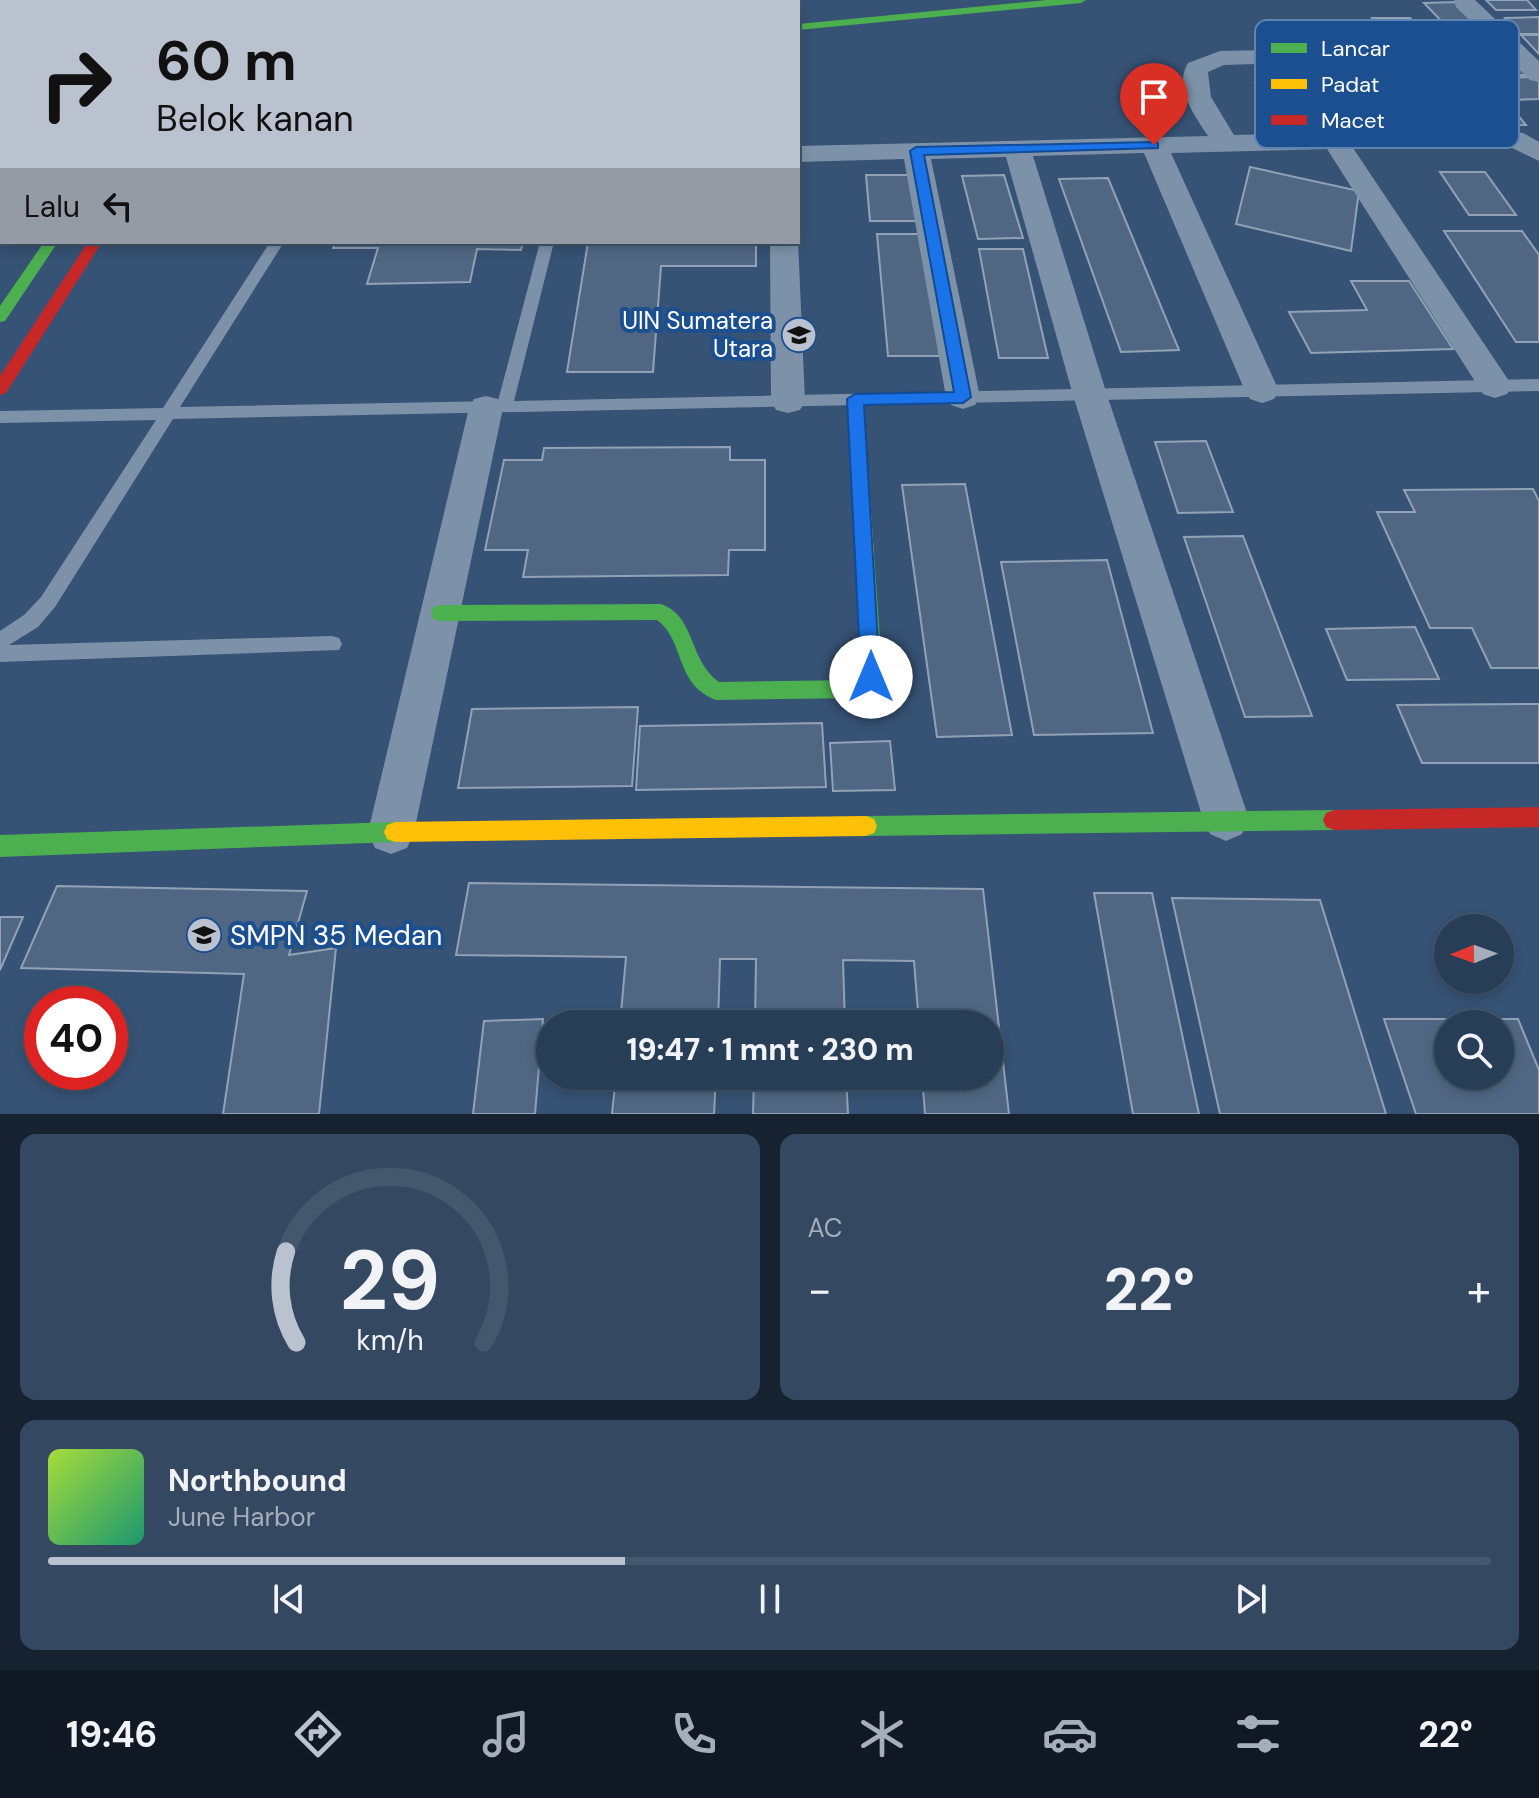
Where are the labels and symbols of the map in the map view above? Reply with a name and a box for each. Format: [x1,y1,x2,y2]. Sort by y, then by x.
legend [1255,20,1519,148]
text: Lancar [1321,34,1390,63]
pin [1120,63,1188,145]
text: Padat [1321,70,1379,99]
text: Macet [1321,106,1385,135]
place label: UIN Sumatera Utara [622,305,773,364]
school or university icon: UIN Sumatera Utara [780,316,818,354]
position arrow [829,635,913,719]
north arrow [1434,914,1514,994]
school or university icon: SMPN 35 Medan [185,916,223,954]
place label: SMPN 35 Medan [230,917,442,954]
speed limit sign: 40 [24,986,128,1090]

